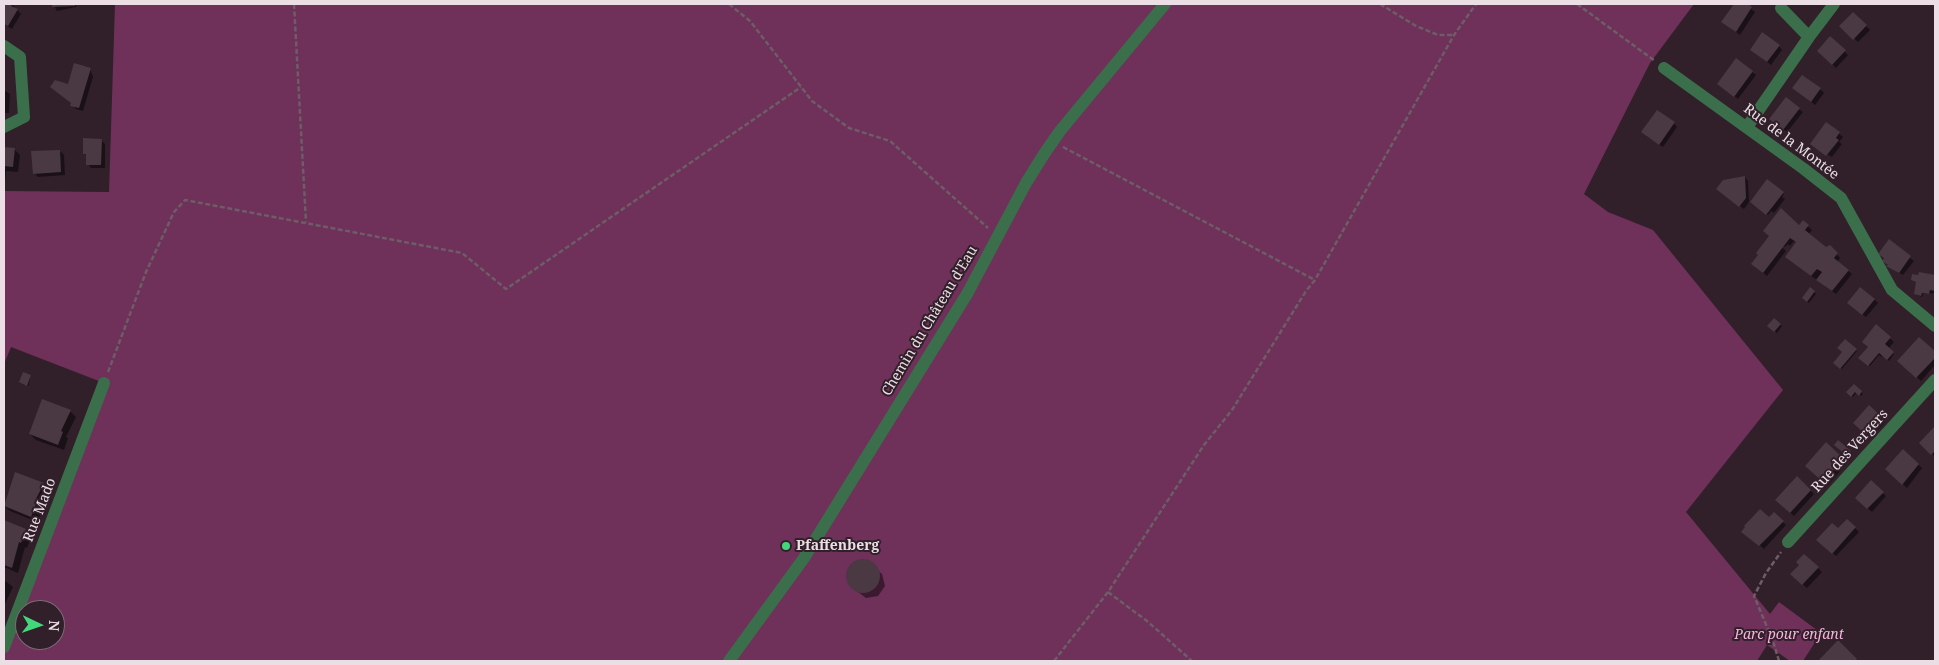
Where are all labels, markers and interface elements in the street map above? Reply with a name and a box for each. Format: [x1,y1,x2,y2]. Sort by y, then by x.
street label: Rue de la Montée [1740,101,1842,183]
street label: Chemin du Château d'Eau [879,243,981,399]
street label: Rue des Vergers [1808,406,1892,496]
street label: Rue Mado [20,476,60,544]
place label: Pfaffenberg [796,538,879,554]
marker: Pfaffenberg [780,540,792,552]
north arrow [15,600,65,650]
text: N [45,620,64,632]
park label: Parc pour enfant [1734,627,1844,643]

